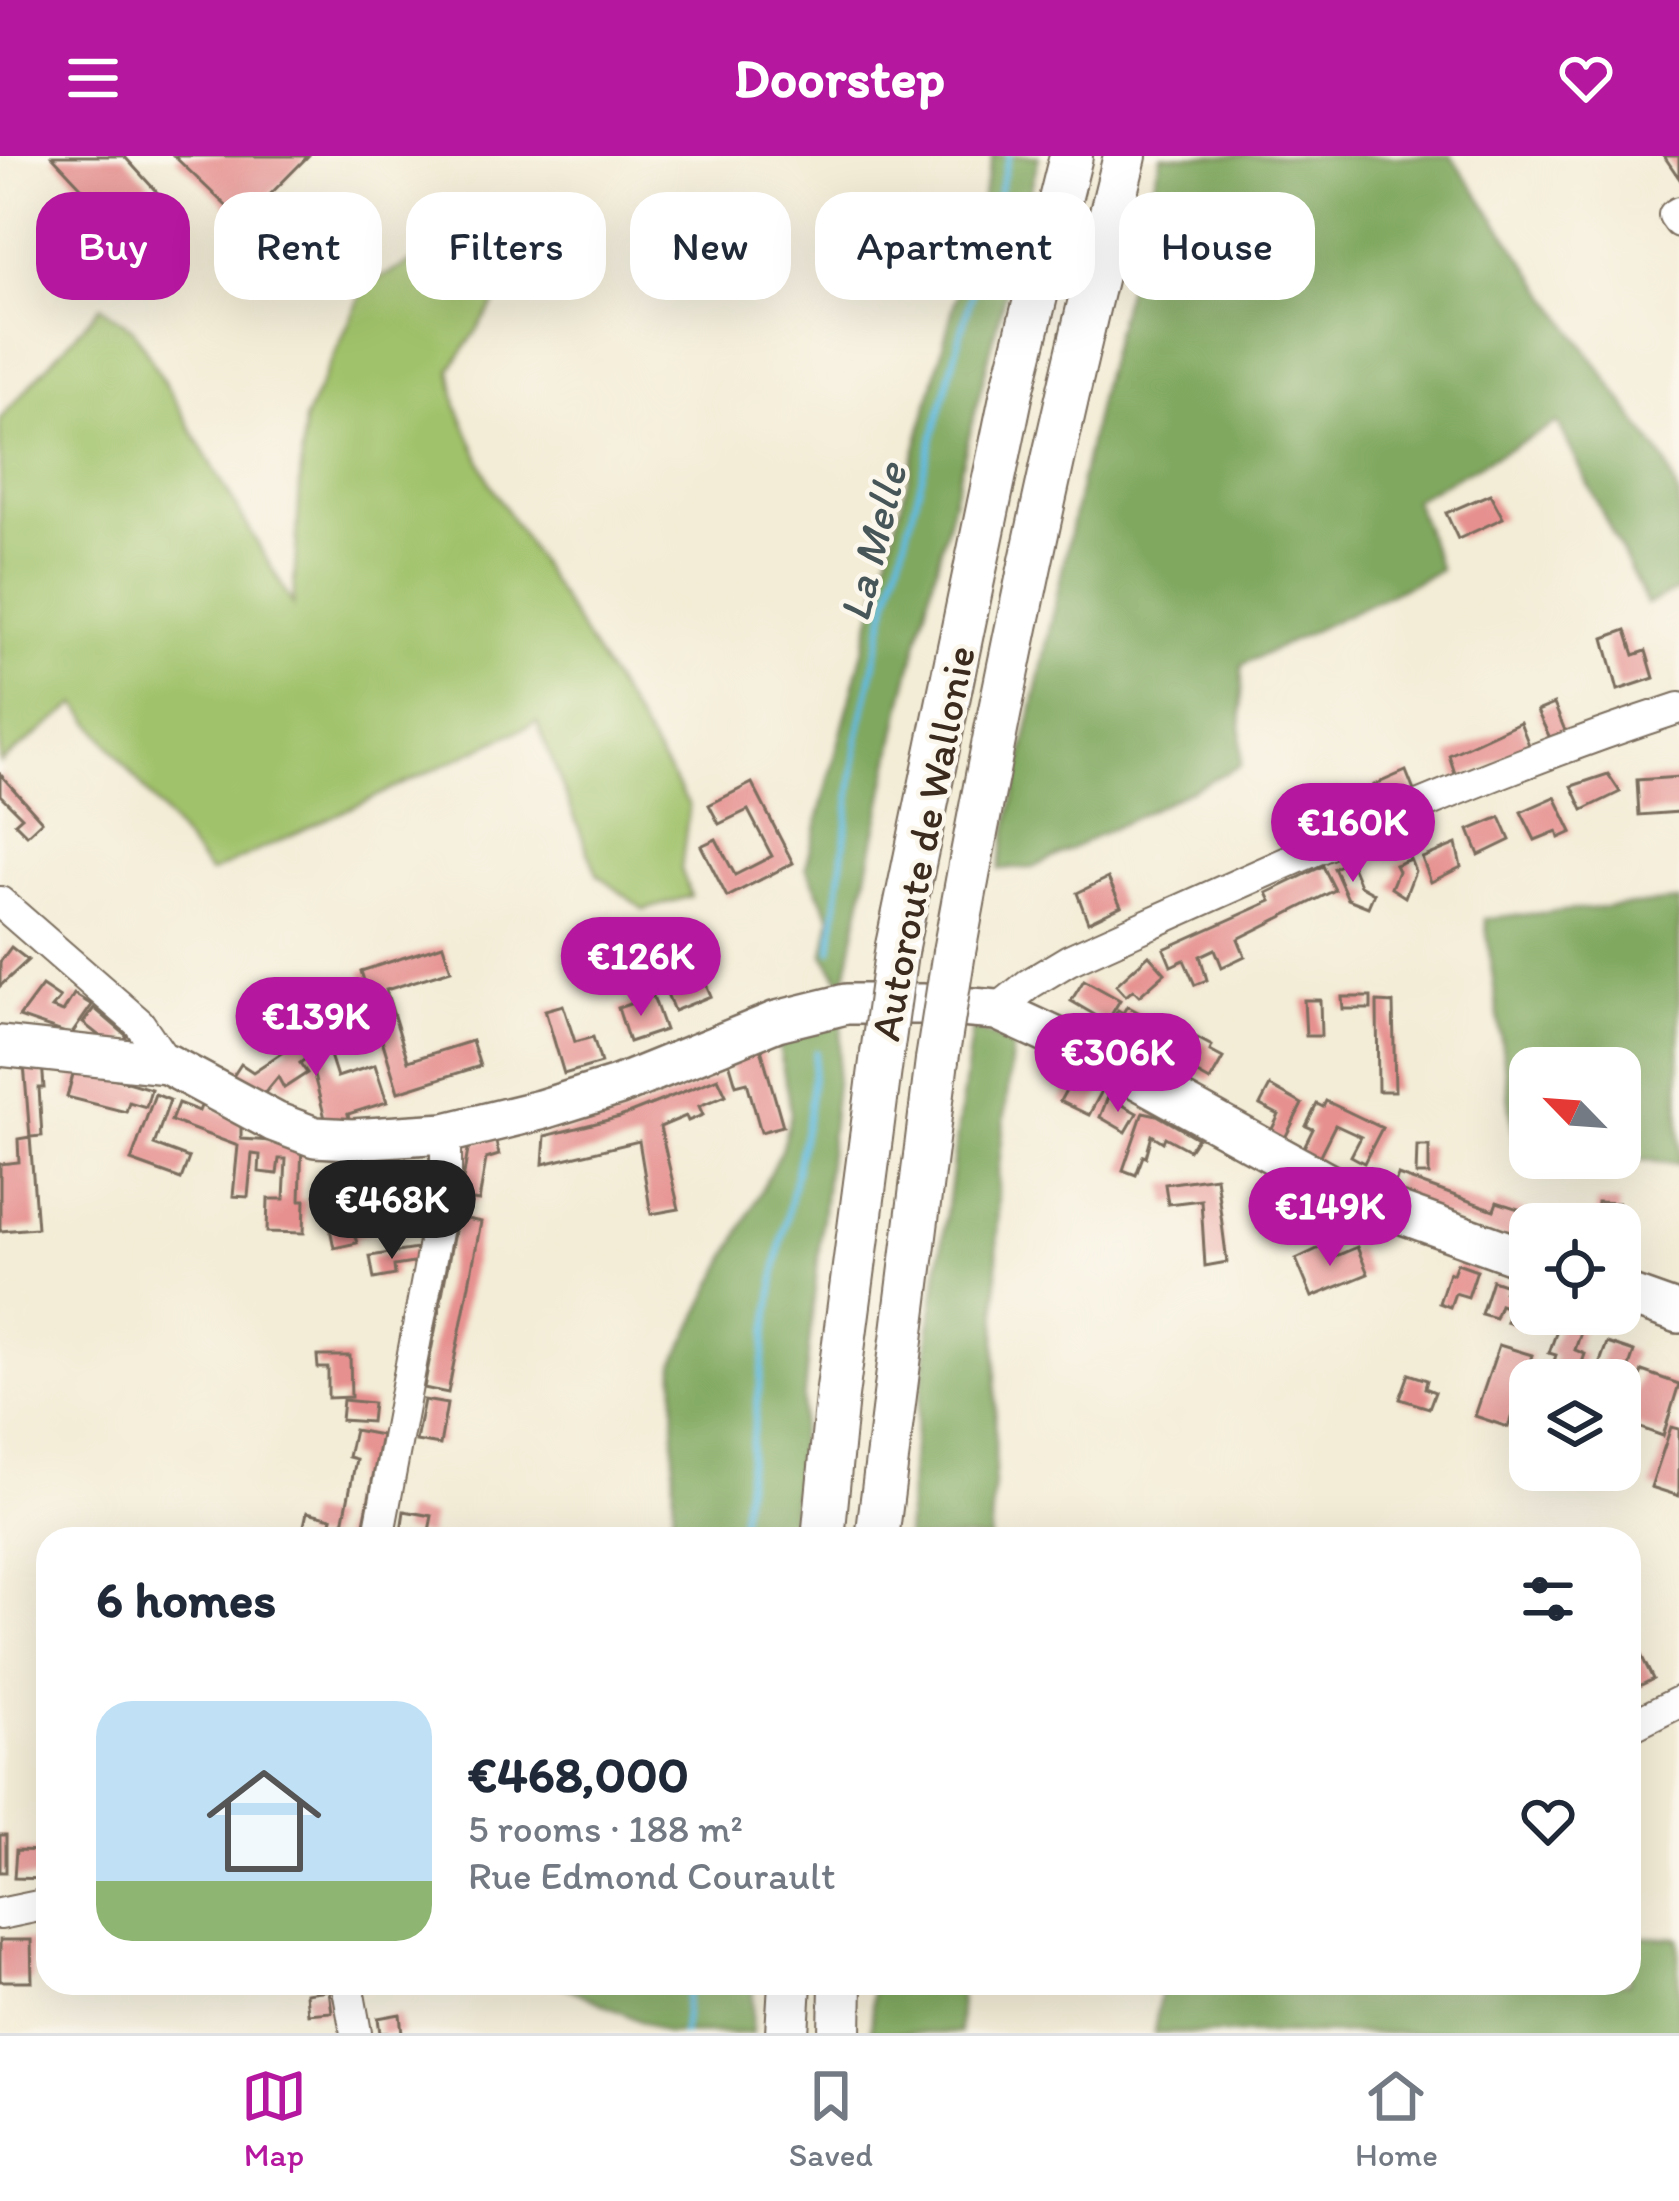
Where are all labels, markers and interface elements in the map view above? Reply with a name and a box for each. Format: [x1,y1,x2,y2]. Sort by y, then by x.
icon: menu [60,45,126,111]
icon: heart [1553,45,1619,111]
text: Doorstep [734,46,945,111]
chip: Buy [36,192,190,300]
chip: Rent [214,192,382,300]
chip: Filters [406,192,606,300]
chip: New [630,192,791,300]
chip: Apartment [815,192,1095,300]
chip: House [1119,192,1315,300]
water label: La Melle [826,455,918,627]
street label: Autoroute de Wallonie [859,641,986,1045]
pin: €160K [1269,783,1437,885]
text: €160K [1298,798,1408,845]
pin: €126K [557,917,725,1019]
text: €126K [588,932,694,979]
pin: €139K [232,977,400,1079]
text: €139K [263,992,369,1039]
pin: €306K [1034,1013,1202,1115]
text: €306K [1061,1028,1175,1075]
north arrow [1509,1047,1641,1179]
map controls [1509,1047,1641,1491]
pin: €468K [308,1160,476,1262]
pin: €149K [1246,1167,1414,1269]
text: €468K [336,1175,448,1222]
text: €149K [1275,1182,1385,1229]
button: locate [1509,1203,1641,1335]
button: layers [1509,1359,1641,1491]
icon: filters [1515,1566,1581,1632]
text: 6 homes [96,1569,276,1630]
text: €468,000 [468,1744,689,1805]
icon: home [192,1749,336,1893]
icon: heart [1515,1788,1581,1854]
text: 5 rooms · 188 m² [468,1805,743,1852]
text: Rue Edmond Courault [468,1852,836,1899]
tab: Map [241,2063,307,2174]
tab: Saved [789,2063,873,2174]
tab: Home [1355,2063,1438,2174]

